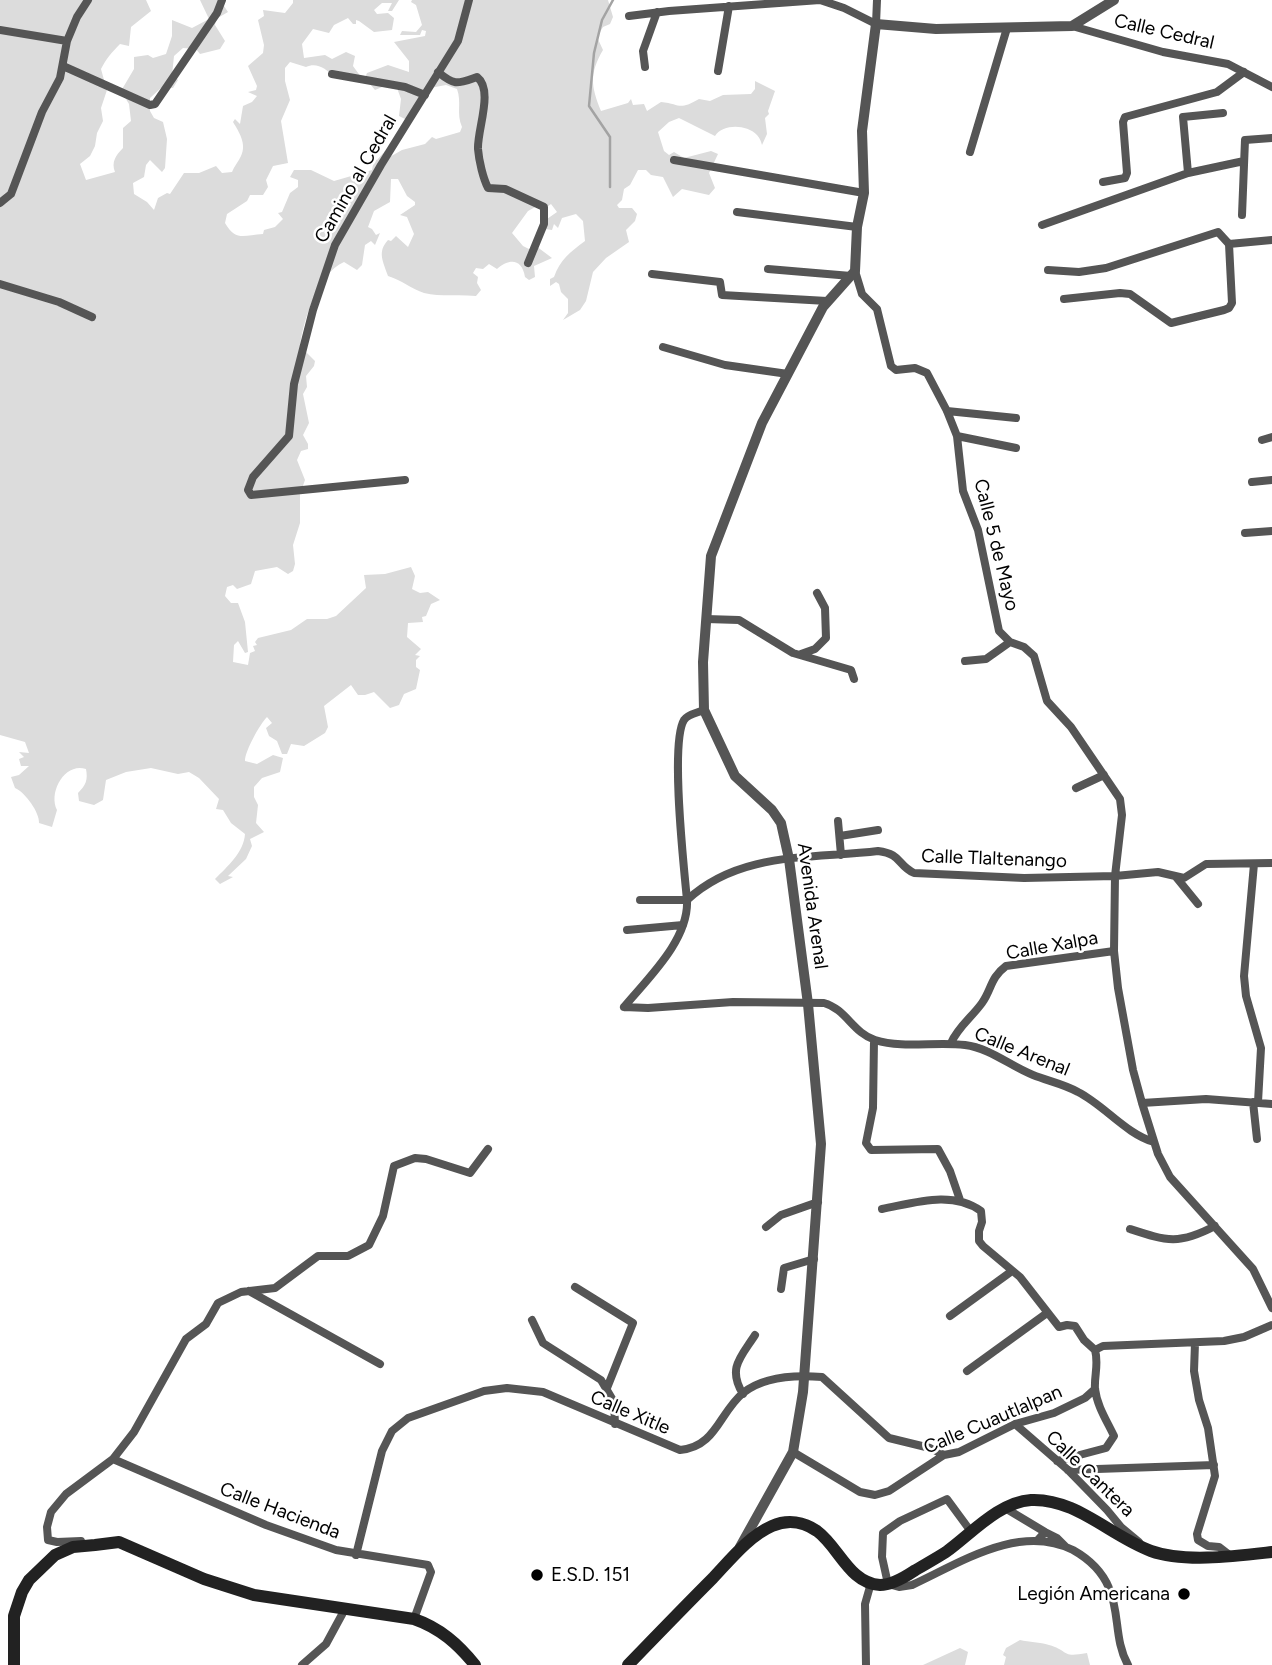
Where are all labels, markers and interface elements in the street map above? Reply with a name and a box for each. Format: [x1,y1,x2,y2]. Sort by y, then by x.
street label: Calle Cedral [1112,9,1216,55]
street label: Camino al Cedral [310,111,402,247]
street label: Calle 5 de Mayo [969,477,1023,613]
street label: Avenida Arenal [792,841,832,971]
street label: Calle Tlaltenango [921,845,1067,873]
street label: Calle Xalpa [1004,927,1100,965]
street label: Calle Arenal [971,1023,1073,1081]
street label: Calle Cuautlalpan [920,1381,1066,1459]
street label: Calle Xitle [587,1386,673,1440]
street label: Calle Cantera [1041,1426,1139,1522]
street label: Calle Hacienda [217,1478,343,1544]
place label: E.S.D. 151 [551,1564,630,1586]
marker: E.S.D. 151 [529,1567,545,1583]
place label: Legión Americana [1017,1583,1170,1605]
marker: Legión Americana [1176,1586,1192,1602]

